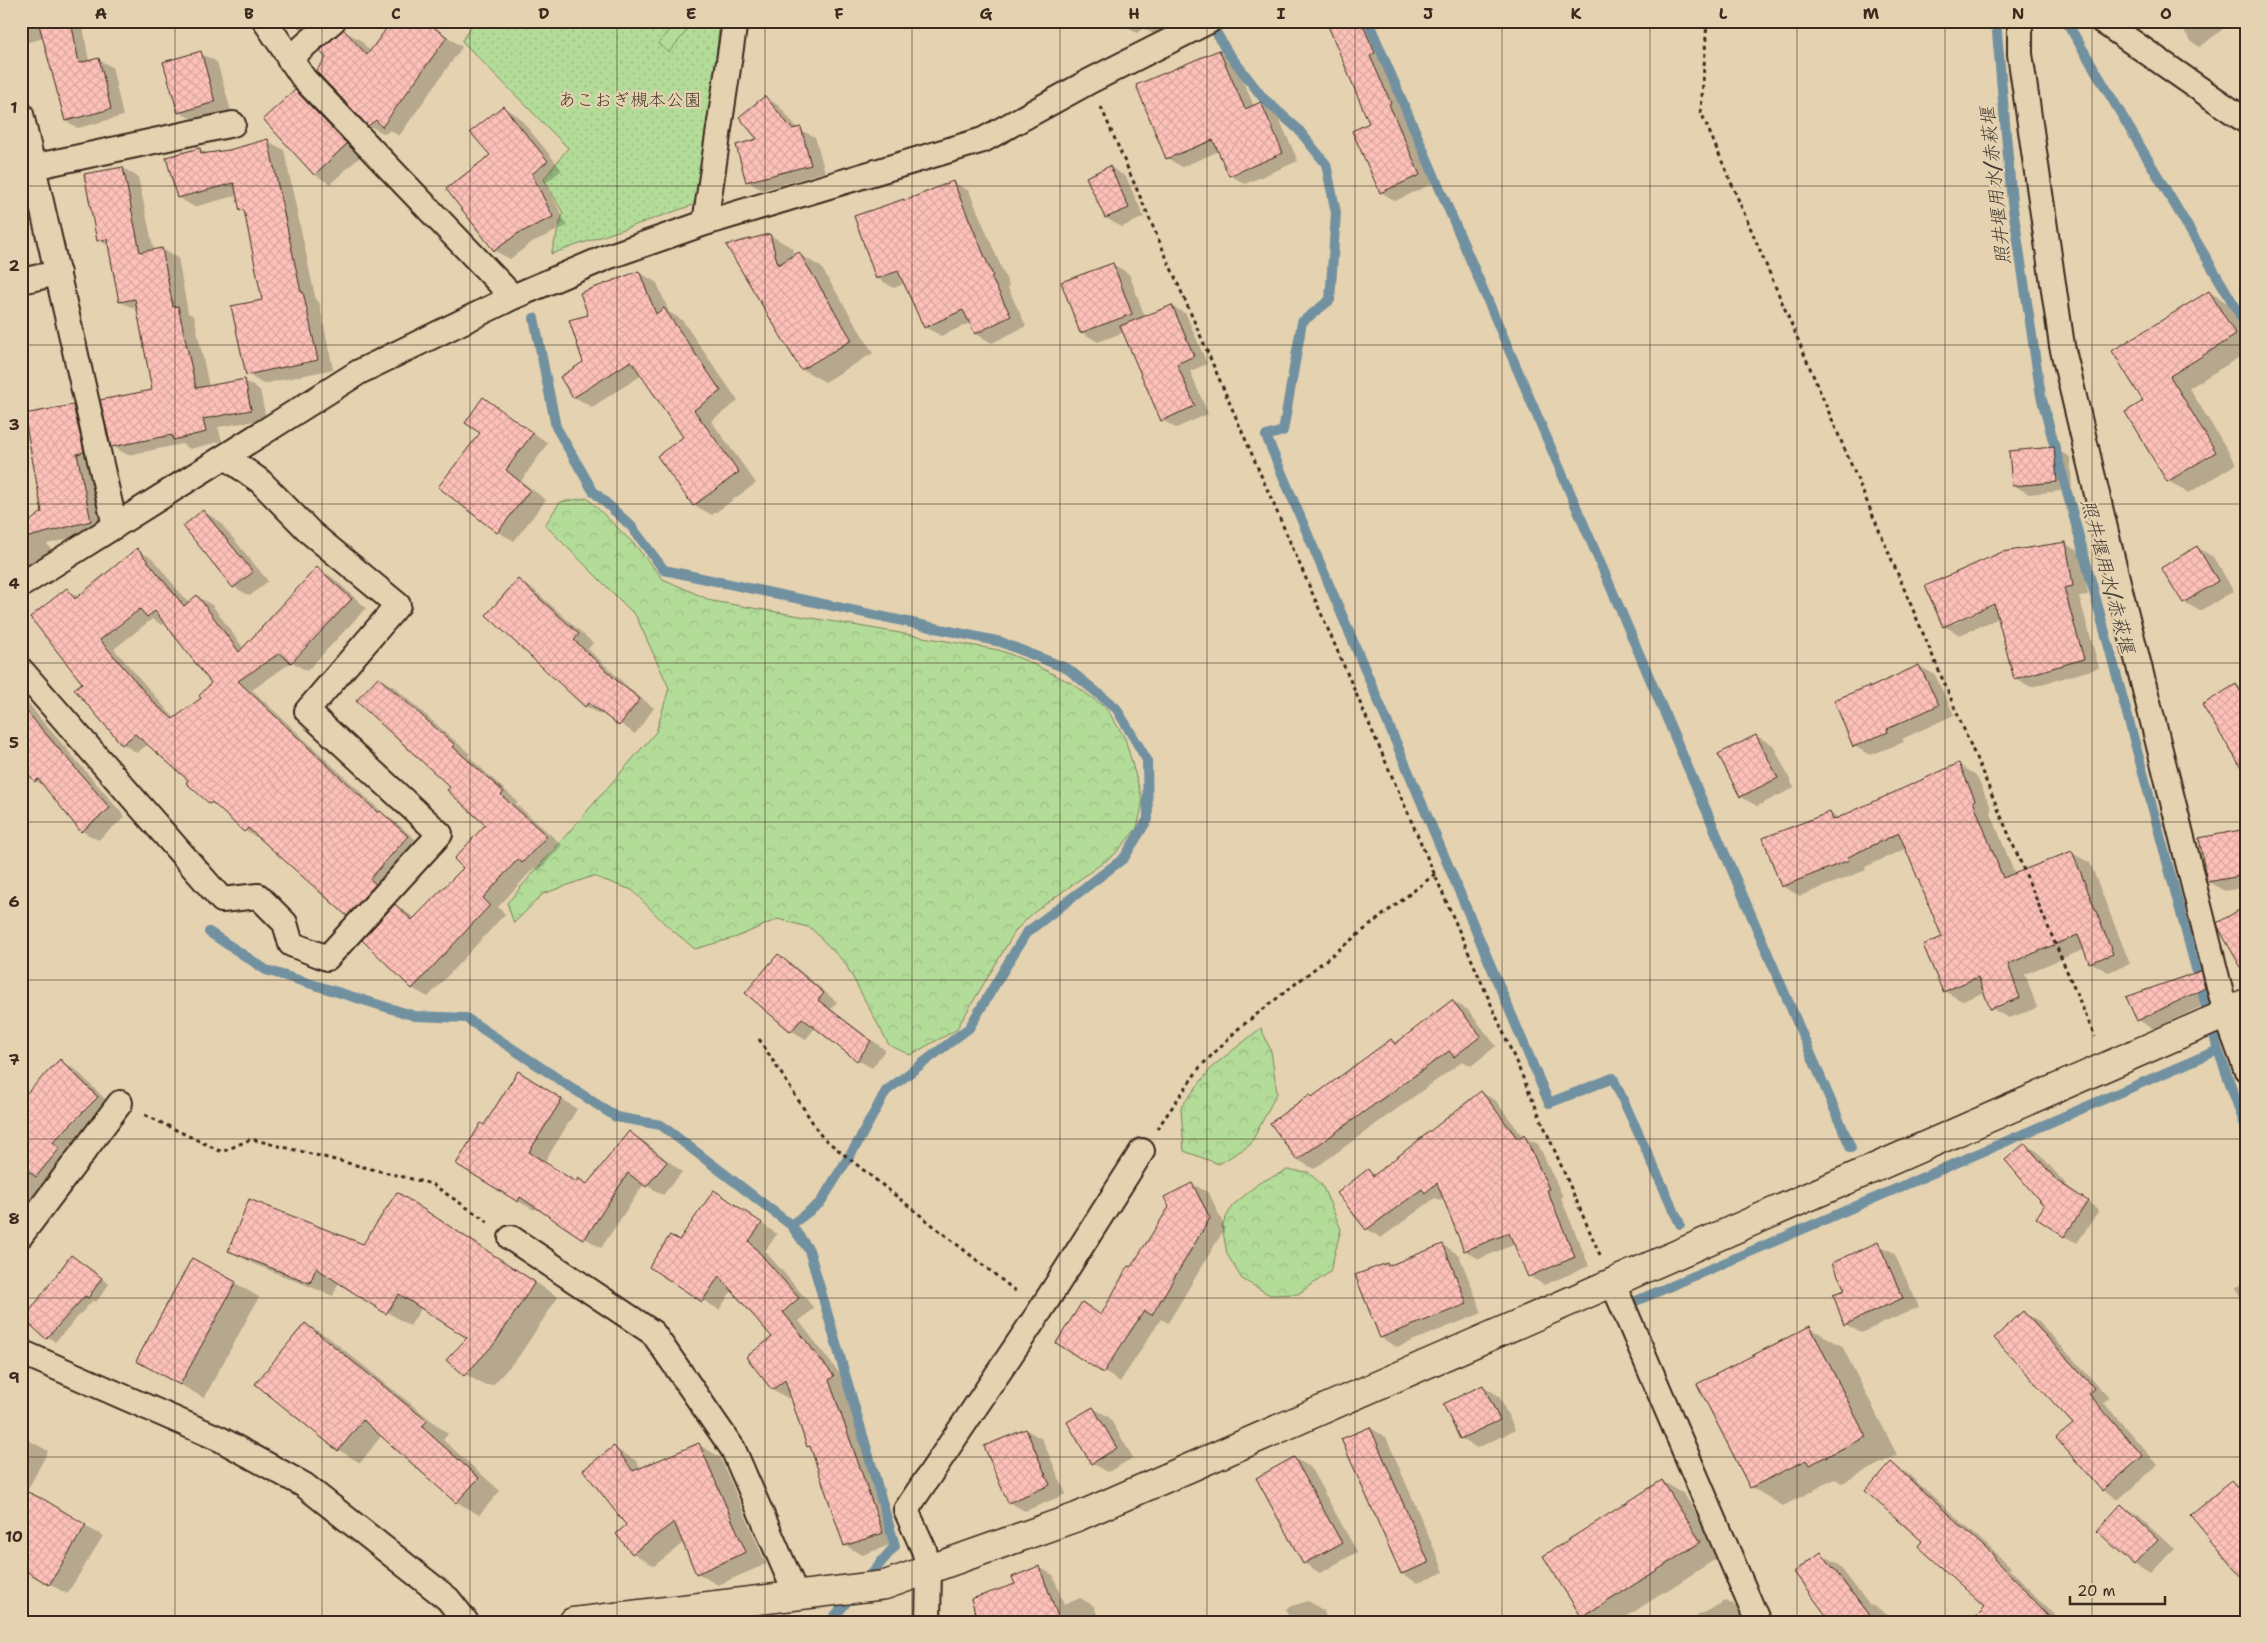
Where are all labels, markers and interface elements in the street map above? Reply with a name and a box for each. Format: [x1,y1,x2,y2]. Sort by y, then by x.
text: A [95,3,107,24]
text: B [244,3,254,24]
text: C [391,3,401,24]
text: D [538,3,550,24]
text: E [686,3,696,24]
text: F [834,3,844,24]
text: G [980,3,993,24]
text: H [1128,3,1140,24]
text: I [1277,3,1286,24]
text: J [1423,3,1433,24]
text: K [1571,3,1582,24]
text: L [1719,3,1728,24]
text: M [1863,3,1880,24]
text: N [2012,3,2024,24]
text: O [2160,3,2172,24]
park label: あこおぎ槻本公園 [558,88,702,112]
text: 1 [10,97,18,118]
water label: 照井堰用水/赤萩堰 [1974,104,2016,266]
text: 2 [8,255,20,276]
text: 3 [8,414,20,435]
water label: 照井堰用水/赤萩堰 [2075,496,2141,658]
text: 4 [8,573,20,594]
text: 5 [9,732,19,753]
text: 6 [8,891,20,912]
text: 7 [8,1049,20,1070]
text: 8 [8,1208,20,1229]
text: 9 [8,1367,20,1388]
text: 10 [5,1526,23,1547]
scale bar [2070,1573,2164,1605]
text: 20 m [2077,1581,2116,1601]

